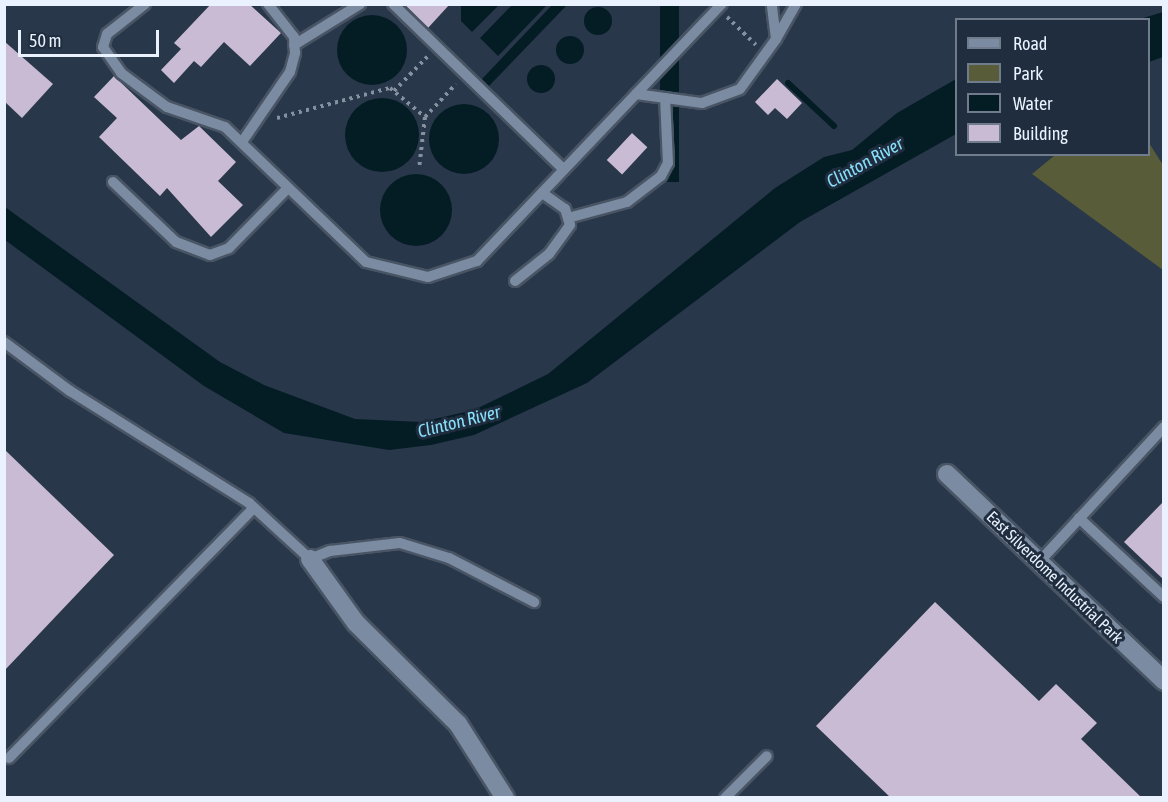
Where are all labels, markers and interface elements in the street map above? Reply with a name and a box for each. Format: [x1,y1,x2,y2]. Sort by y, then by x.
scale bar [21,18,162,56]
legend [955,18,1150,156]
text: 50 m [29,30,61,51]
text: Road [1013,33,1047,54]
text: Park [1013,63,1043,84]
text: Water [1013,93,1052,114]
text: Building [1013,123,1068,144]
water label: Clinton River [823,133,907,193]
water label: Clinton River [416,401,502,443]
street label: East Silverdome Industrial Park [983,507,1127,647]

